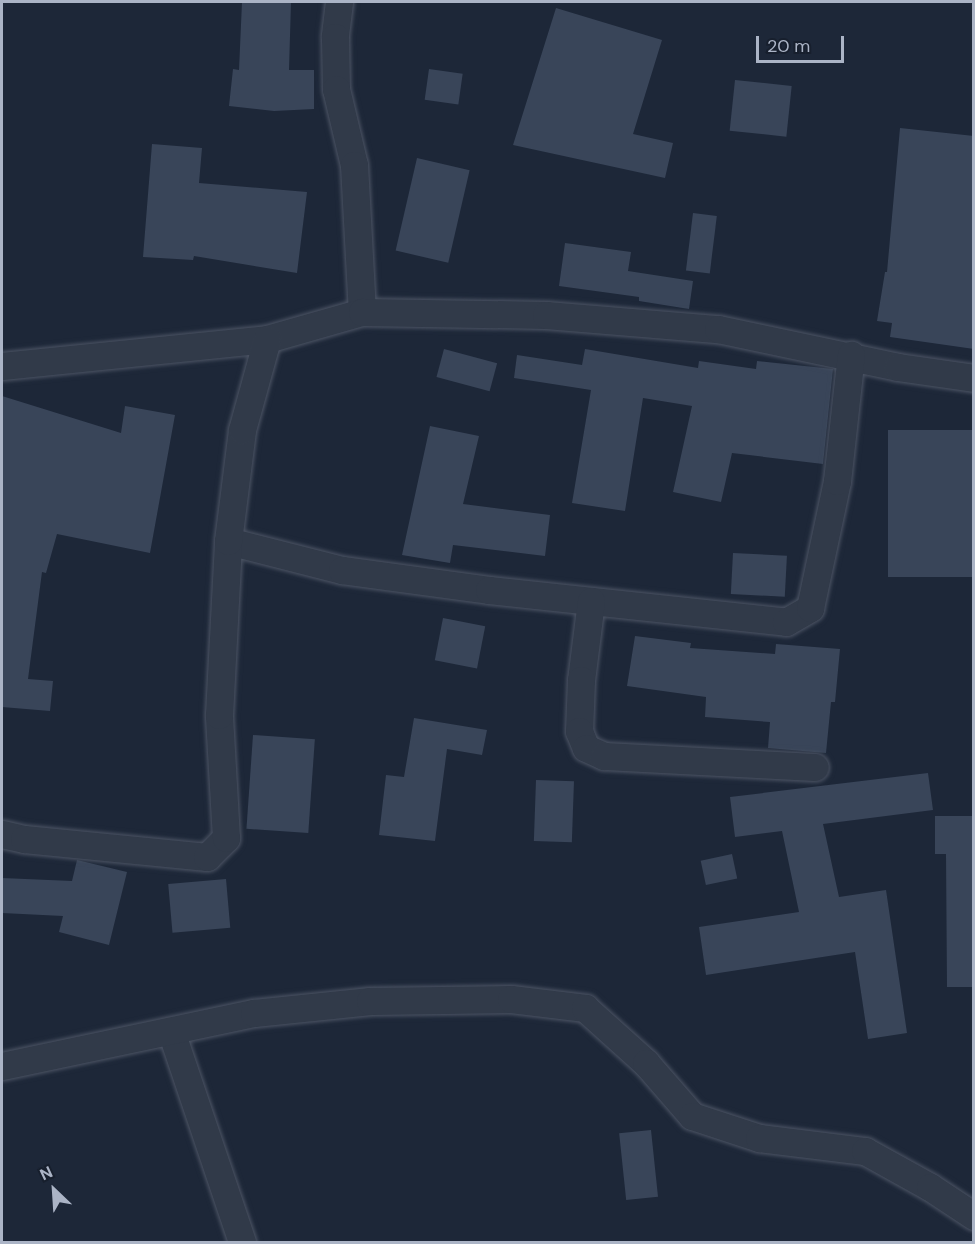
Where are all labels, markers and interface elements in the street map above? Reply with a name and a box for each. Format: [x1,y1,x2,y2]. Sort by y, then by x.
scale bar [759,24,848,62]
text: 20 m [767,34,810,58]
north arrow [24,1160,84,1220]
text: N [36,1161,56,1185]

